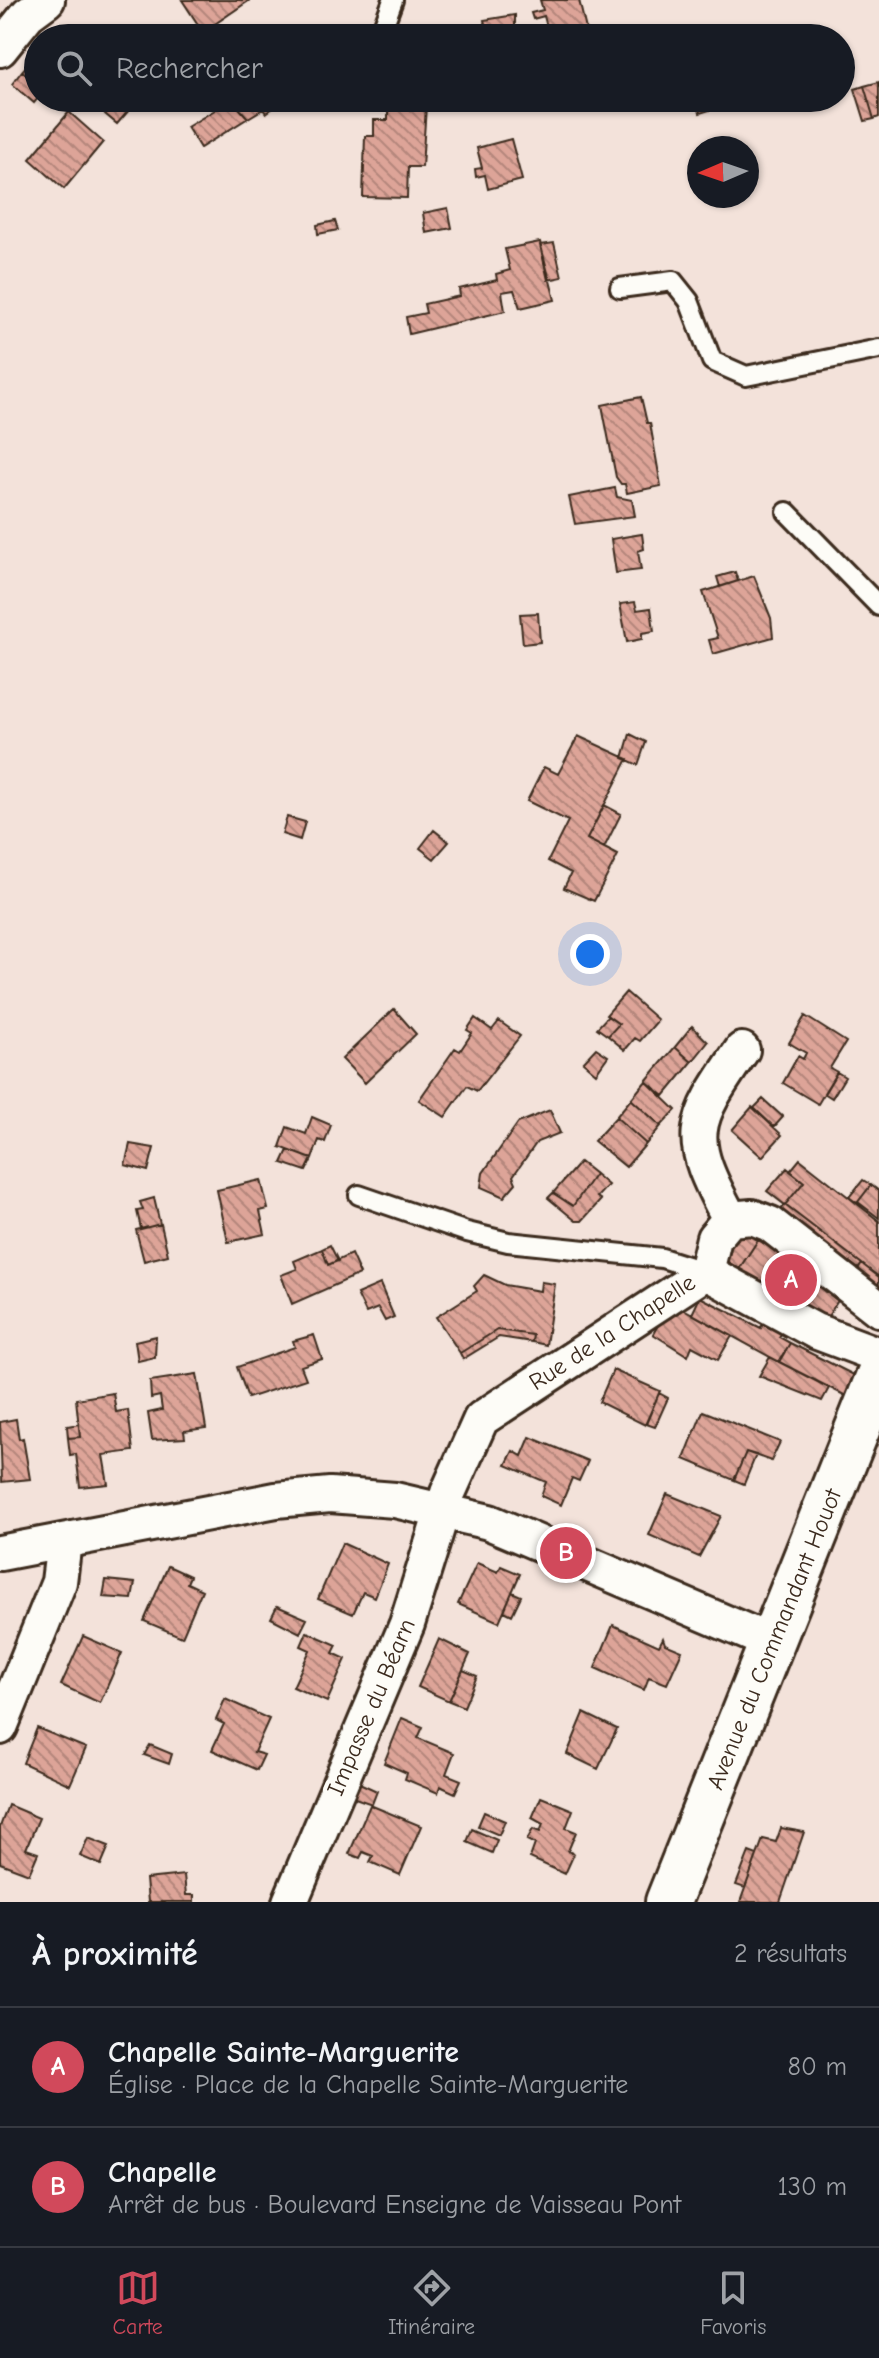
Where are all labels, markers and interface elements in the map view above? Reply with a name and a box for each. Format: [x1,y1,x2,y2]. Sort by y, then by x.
search box [24,24,855,112]
icon: search [52,46,96,90]
text: Rechercher [116,51,263,86]
north arrow [687,136,759,208]
your location [570,934,610,974]
pin: A [765,1250,817,1310]
street label: Rue de la Chapelle [524,1268,700,1396]
street label: Avenue du Commandant Houot [701,1484,848,1793]
pin: B [540,1523,592,1583]
street label: Impasse du Béarn [321,1614,421,1800]
text: À proximité [32,1934,198,1974]
text: 2 résultats [734,1939,847,1969]
text: Chapelle Sainte-Marguerite [108,2035,459,2070]
text: A [51,2052,65,2082]
text: 80 m [788,2052,847,2082]
text: Église · Place de la Chapelle Sainte-Marguerite [108,2070,628,2100]
text: Chapelle [108,2155,216,2190]
text: B [50,2172,66,2202]
text: 130 m [778,2172,847,2202]
text: Arrêt de bus · Boulevard Enseigne de Vaisseau Pont [108,2190,681,2220]
tab: Carte [113,2266,163,2340]
tab: Itinéraire [388,2266,475,2340]
tab: Favoris [700,2266,766,2340]

